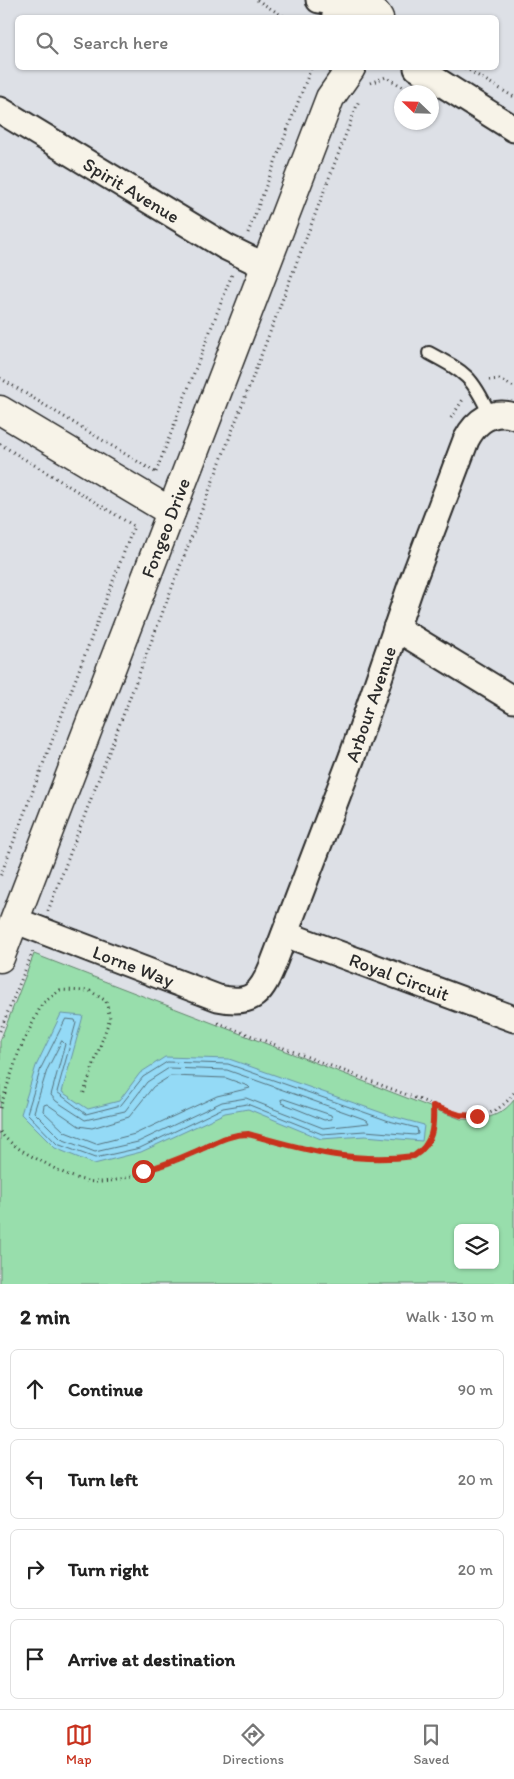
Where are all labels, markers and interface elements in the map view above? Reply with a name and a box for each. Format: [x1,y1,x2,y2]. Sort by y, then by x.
search box [15,15,499,70]
icon: search [33,29,61,57]
text: Search here [73,31,168,54]
north arrow [394,85,439,130]
street label: Spirit Avenue [79,152,184,228]
street label: Fongeo Drive [136,474,195,581]
street label: Arbour Avenue [340,643,401,765]
street label: Lorne Way [90,940,178,992]
street label: Royal Circuit [346,947,453,1006]
route end [466,1105,489,1128]
route start [132,1160,155,1183]
map controls [454,1224,499,1269]
button: layers [454,1224,499,1269]
text: 2 min [20,1304,70,1329]
text: Walk · 130 m [406,1307,494,1326]
icon: ahead [21,1375,49,1403]
text: Continue [68,1378,143,1401]
text: 90 m [458,1380,493,1399]
icon: left [21,1465,49,1493]
text: Turn left [68,1468,138,1491]
text: 20 m [458,1470,493,1489]
icon: right [21,1555,49,1583]
text: Turn right [68,1558,149,1581]
text: 20 m [458,1560,493,1579]
icon: arrive [21,1645,49,1673]
text: Arrive at destination [68,1648,235,1671]
tab: Map [65,1721,93,1768]
tab: Directions [222,1721,284,1768]
tab: Saved [413,1721,449,1768]

